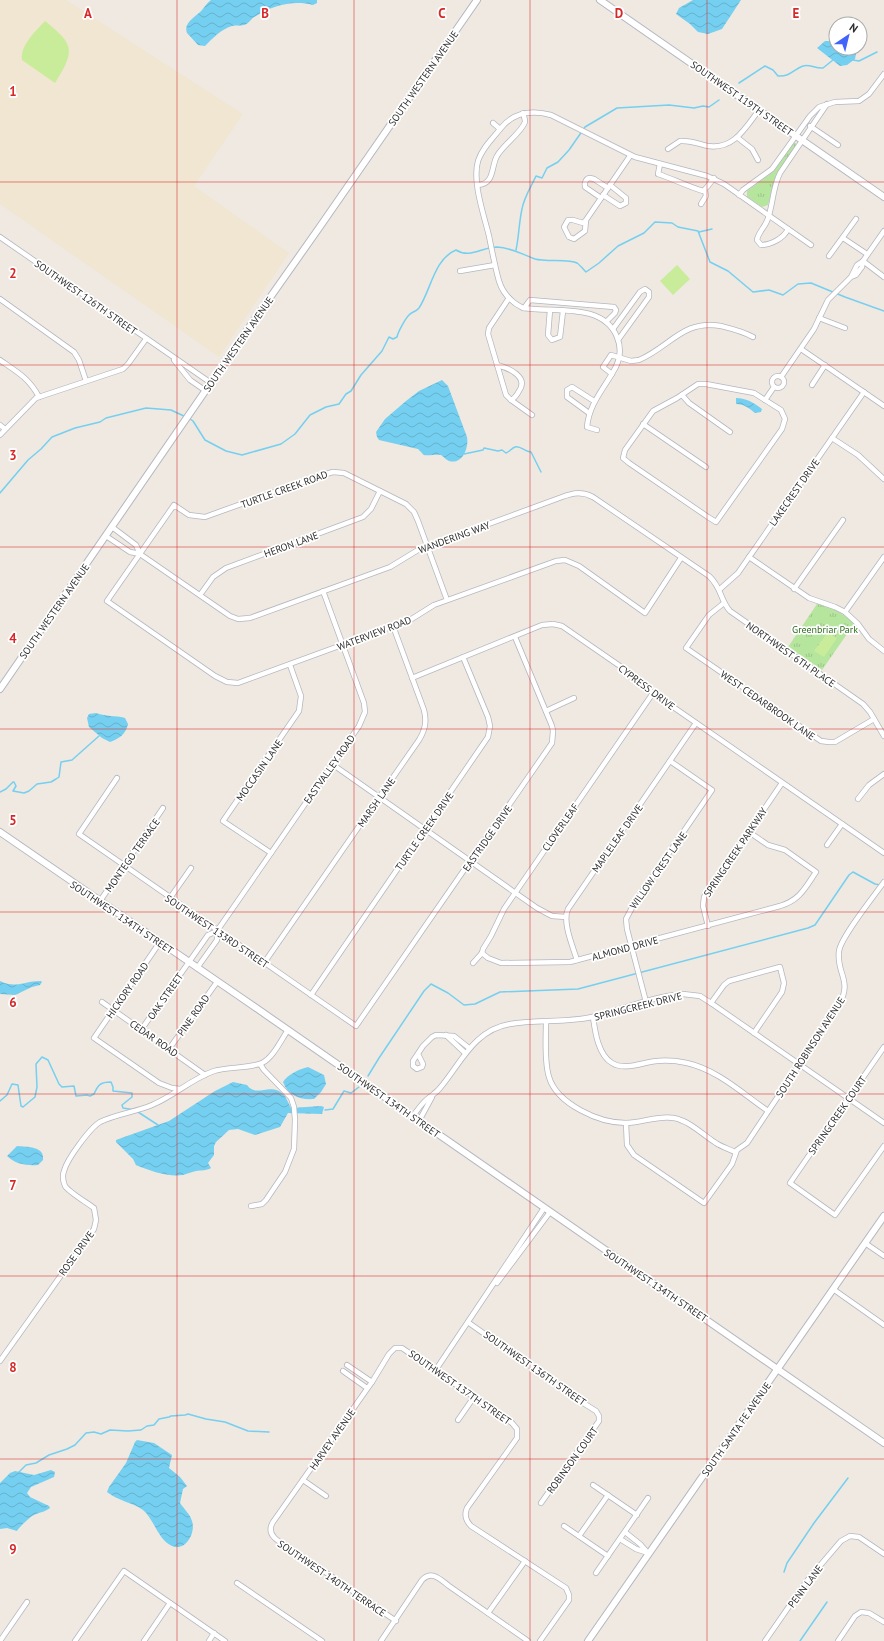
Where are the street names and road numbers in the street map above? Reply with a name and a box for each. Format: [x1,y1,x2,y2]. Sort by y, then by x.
street label: SOUTH WESTERN AVENUE [386,28,461,128]
street label: SOUTHWEST 119TH STREET [688,58,796,139]
street label: SOUTHWEST 126TH STREET [32,257,140,338]
street label: SOUTH WESTERN AVENUE [201,294,276,394]
street label: LAKECREST DRIVE [766,456,822,528]
street label: TURTLE CREEK ROAD [239,468,329,511]
street label: WANDERING WAY [417,518,492,556]
street label: HERON LANE [262,529,320,560]
street label: SOUTH WESTERN AVENUE [17,561,92,661]
street label: WATERVIEW ROAD [335,613,413,654]
street label: NORTHWEST 6TH PLACE [744,619,838,690]
street label: CYPRESS DRIVE [616,662,678,713]
street label: WEST CEDARBROOK LANE [718,668,818,743]
street label: EASTVALLEY ROAD [301,732,358,806]
street label: MOCCASIN LANE [233,737,285,804]
street label: MARSH LANE [355,775,398,830]
street label: TURTLE CREEK DRIVE [392,789,457,873]
street label: CLOVERLEAF [539,801,582,854]
street label: MAPLELEAF DRIVE [589,802,646,875]
street label: EASTRIDGE DRIVE [460,803,515,874]
street label: SPRINGCREEK PARKWAY [701,805,770,899]
street label: MONTEGO TERRACE [102,816,163,895]
street label: WILLOW CREST LANE [627,829,690,912]
street label: SOUTHWEST 134TH STREET [67,878,176,957]
street label: SOUTHWEST 133RD STREET [162,892,271,971]
street label: ALMOND DRIVE [591,933,660,964]
street label: HICKORY ROAD [103,960,152,1021]
street label: OAK STREET [145,970,186,1022]
street label: SPRINGCREEK DRIVE [593,989,683,1024]
street label: PINE ROAD [174,992,212,1039]
street label: SOUTH ROBINSON AVENUE [773,994,848,1100]
street label: CEDAR ROAD [127,1017,181,1060]
street label: SOUTHWEST 134TH STREET [335,1060,443,1141]
street label: SPRINGCREEK COURT [805,1073,870,1157]
street label: ROSE DRIVE [56,1228,97,1278]
street label: SOUTHWEST 134TH STREET [601,1246,710,1325]
street label: SOUTHWEST 136TH STREET [481,1328,589,1409]
street label: SOUTHWEST 137TH STREET [406,1347,514,1428]
street label: SOUTH SANTA FE AVENUE [699,1380,774,1479]
street label: HARVEY AVENUE [306,1406,358,1472]
street label: ROBINSON COURT [544,1424,601,1496]
street label: SOUTHWEST 140TH TERRACE [275,1537,388,1620]
street label: PENN LANE [785,1562,826,1610]

